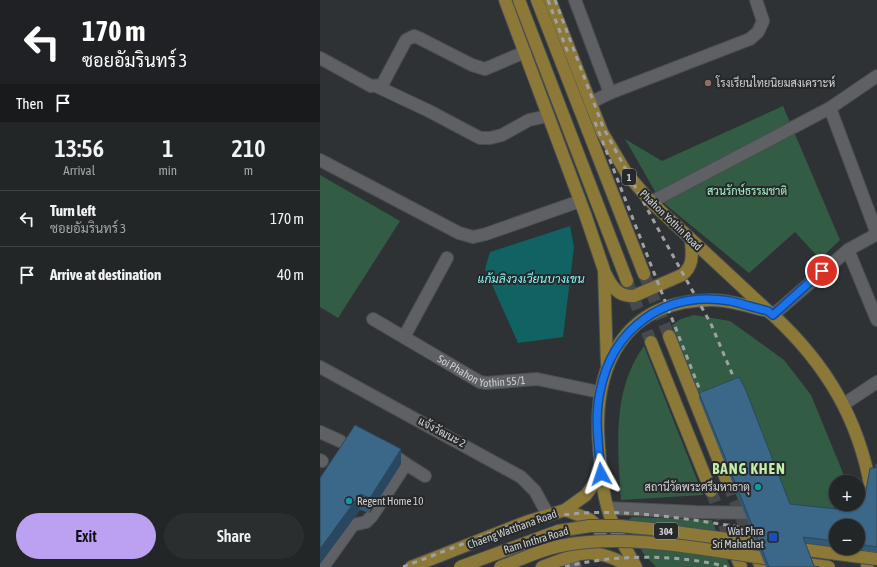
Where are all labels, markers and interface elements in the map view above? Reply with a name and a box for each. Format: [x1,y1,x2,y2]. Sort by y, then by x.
text: 170 m [82,15,145,47]
icon: left [16,16,68,68]
text: ซอยอัมรินทร์ 3 [82,50,187,71]
place label: โรงเรียนไทยนิยมสงเคราะห์ [715,75,835,89]
marker: โรงเรียนไทยนิยมสงเคราะห์ [703,78,713,88]
icon: arrive [52,92,74,114]
text: Then [16,95,44,112]
text: 13:56 [55,135,104,162]
text: 1 [162,135,173,162]
text: 210 [232,135,265,162]
text: Arrival [63,163,95,178]
text: min [158,163,177,178]
text: m [244,163,253,178]
road number: 1 [622,169,636,185]
park label: สวนรักษ์ธรรมชาติ [707,183,787,197]
street label: Phahon Yothin Road [638,187,704,253]
text: Turn left [50,202,96,219]
icon: left [16,208,38,230]
text: 170 m [270,210,304,227]
text: ซอยอัมรินทร์ 3 [50,221,126,236]
pin [805,254,839,288]
icon: arrive [811,260,833,282]
icon: arrive [16,264,38,286]
text: Arrive at destination [50,266,161,283]
text: 40 m [277,266,304,283]
water label: แก้มลิงวงเวียนบางเขน [477,271,585,286]
street label: Soi Phahon Yothin 55/1 [436,352,526,389]
street label: แจ้งวัฒนะ 2 [416,414,468,449]
position arrow [580,453,622,495]
district label: BANG KHEN [712,460,786,477]
map controls [829,475,865,555]
button: + [829,475,865,511]
place label: สถานีวัดพระศรีมหาธาตุ [645,479,750,496]
marker: สถานีวัดพระศรีมหาธาตุ [753,482,763,492]
place label: Regent Home 10 [357,495,423,507]
marker: Regent Home 10 [344,496,354,506]
street label: Chaeng Watthana Road [466,507,558,551]
button: Exit [16,513,156,559]
button: Share [164,513,304,559]
button: − [829,519,865,555]
road number: 304 [654,523,678,539]
street label: Ram Inthra Road [502,524,570,556]
place label: Wat Phra Sri Mahathat [712,525,764,550]
marker: Wat Phra Sri Mahathat [767,531,779,543]

